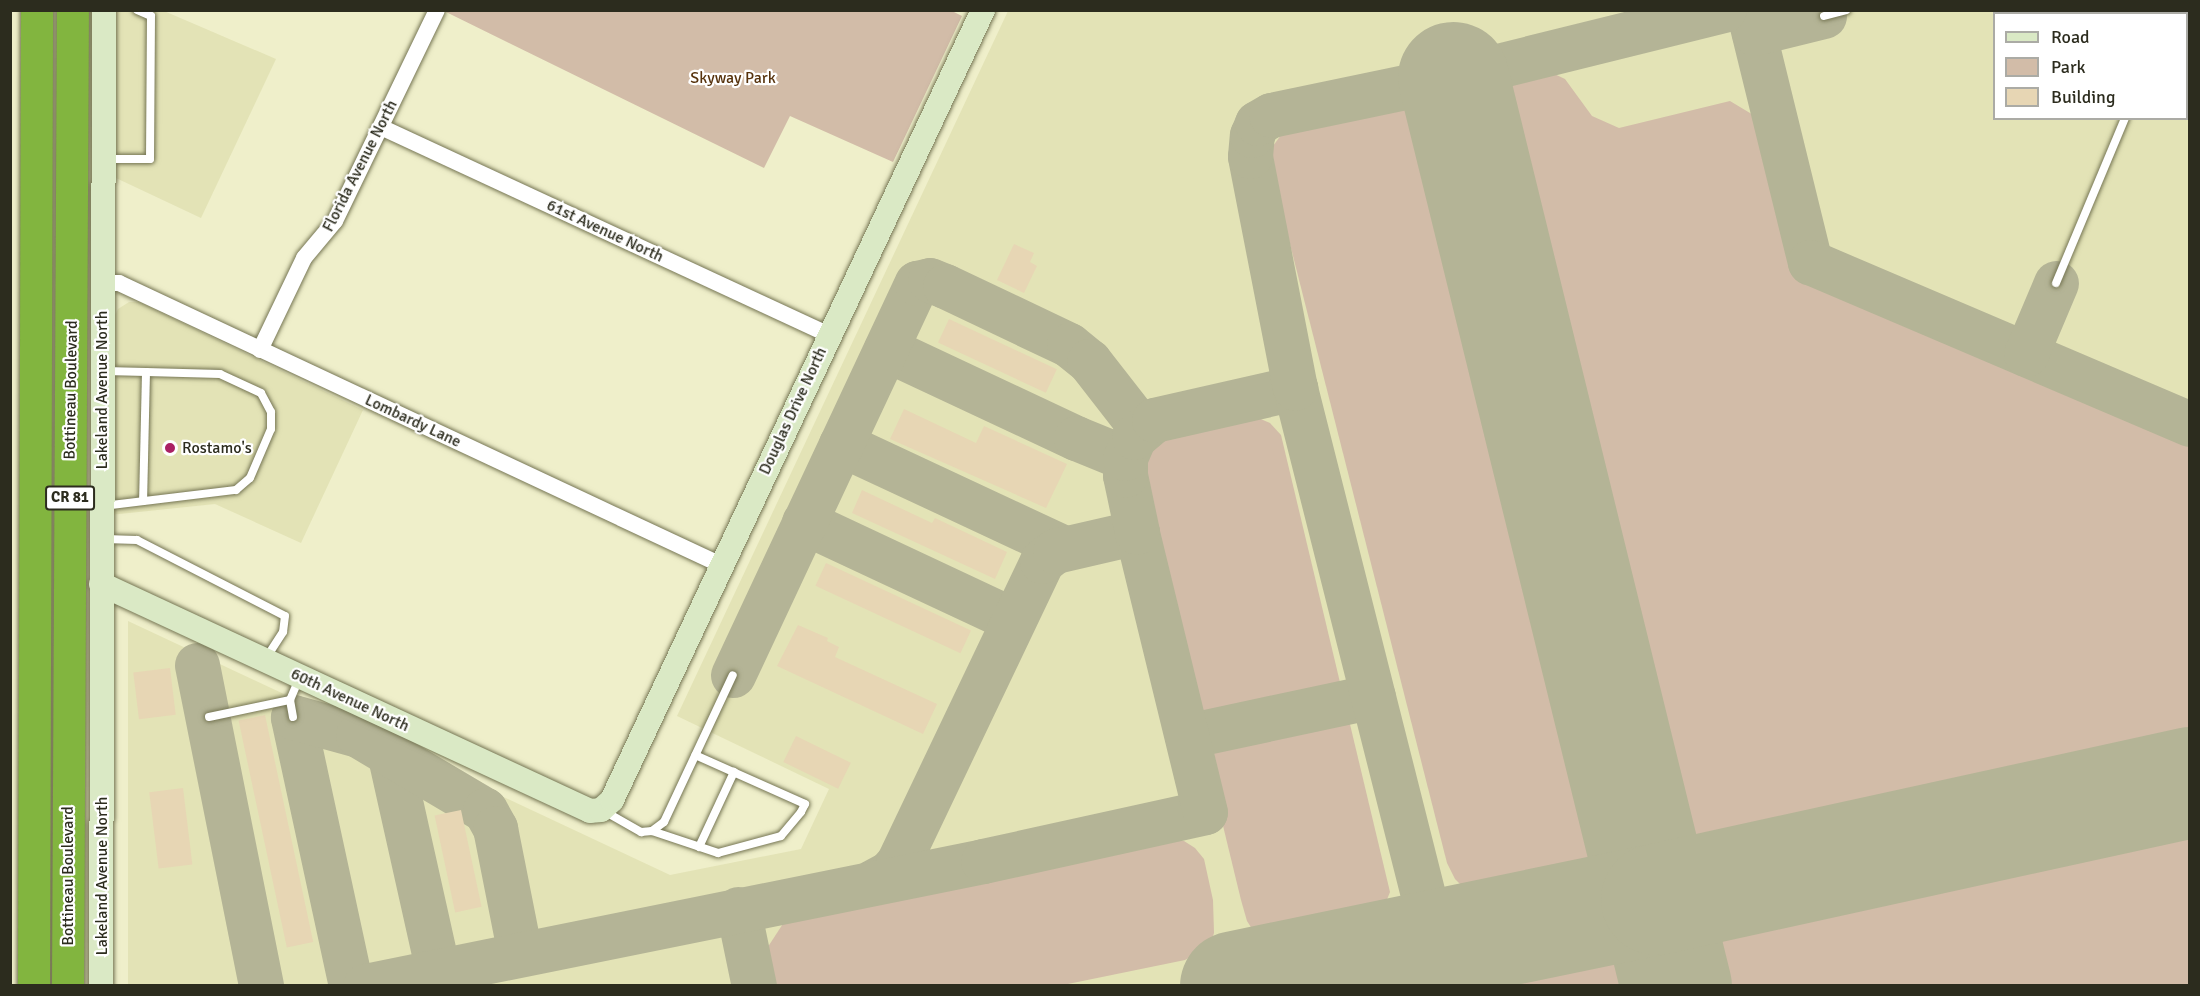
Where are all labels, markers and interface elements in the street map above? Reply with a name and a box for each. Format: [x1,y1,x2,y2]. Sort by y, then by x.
legend [1993,12,2188,120]
text: Road [2051,26,2090,48]
text: Park [2051,56,2086,78]
park label: Skyway Park [690,68,776,88]
text: Building [2051,86,2115,108]
street label: Florida Avenue North [319,97,401,235]
street label: 61st Avenue North [544,196,666,266]
street label: Lakeland Avenue North [92,311,112,469]
street label: Bottineau Boulevard [60,320,82,460]
street label: Douglas Drive North [755,344,831,478]
street label: Lombardy Lane [362,390,464,452]
place label: Rostamo's [182,438,252,458]
marker: Rostamo's [163,441,177,455]
road number: CR 81 [44,486,96,510]
street label: 60th Avenue North [288,664,412,736]
street label: Lakeland Avenue North [92,797,112,955]
street label: Bottineau Boulevard [58,806,78,946]

